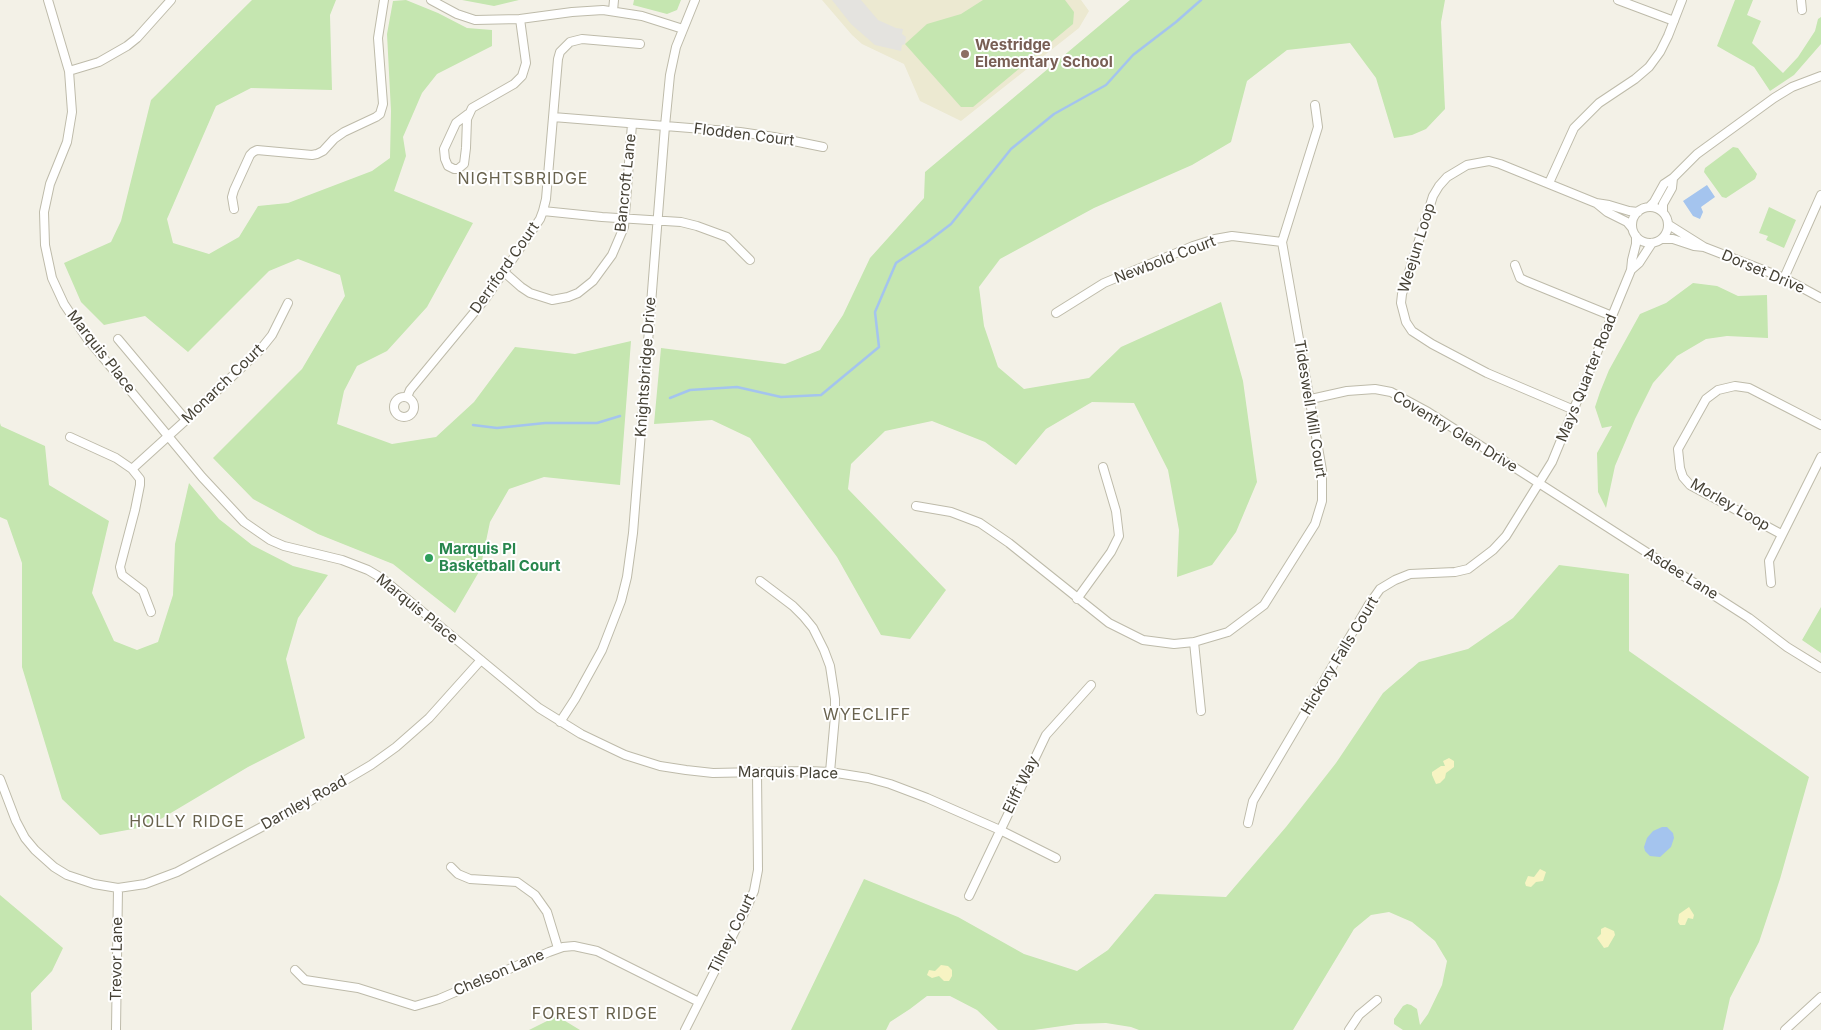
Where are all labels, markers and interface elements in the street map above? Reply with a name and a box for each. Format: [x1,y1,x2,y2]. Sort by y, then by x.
place label: Westridge Elementary School [975,36,1113,71]
marker: Westridge Elementary School [959,48,971,60]
street label: Flodden Court [693,120,795,150]
street label: Bancroft Lane [612,133,640,233]
district label: NIGHTSBRIDGE [456,169,590,189]
street label: Weejun Loop [1395,201,1439,295]
street label: Derriford Court [467,219,543,317]
street label: Newbold Court [1112,232,1218,288]
street label: Dorset Drive [1719,246,1807,298]
street label: Knightsbridge Drive [632,296,660,438]
street label: Marquis Place [63,307,139,397]
street label: Mays Quarter Road [1553,311,1621,445]
street label: Tideswell Mill Court [1290,339,1330,479]
street label: Monarch Court [178,341,268,427]
street label: Coventry Glen Drive [1389,388,1521,476]
street label: Morley Loop [1687,475,1773,535]
place label: Marquis Pl Basketball Court [439,540,560,575]
street label: Asdee Lane [1641,544,1721,604]
marker: Marquis Pl Basketball Court [423,552,435,564]
street label: Marquis Place [372,570,462,648]
street label: Hickory Falls Court [1298,594,1382,718]
district label: WYECLIFF [822,705,912,725]
street label: Eliff Way [999,753,1043,817]
street label: Marquis Place [738,763,838,783]
street label: Darnley Road [258,772,350,834]
district label: HOLLY RIDGE [128,812,246,832]
street label: Tilney Court [705,891,759,977]
street label: Trevor Lane [107,917,127,1001]
street label: Chelson Lane [451,946,547,1000]
district label: FOREST RIDGE [530,1004,660,1024]

